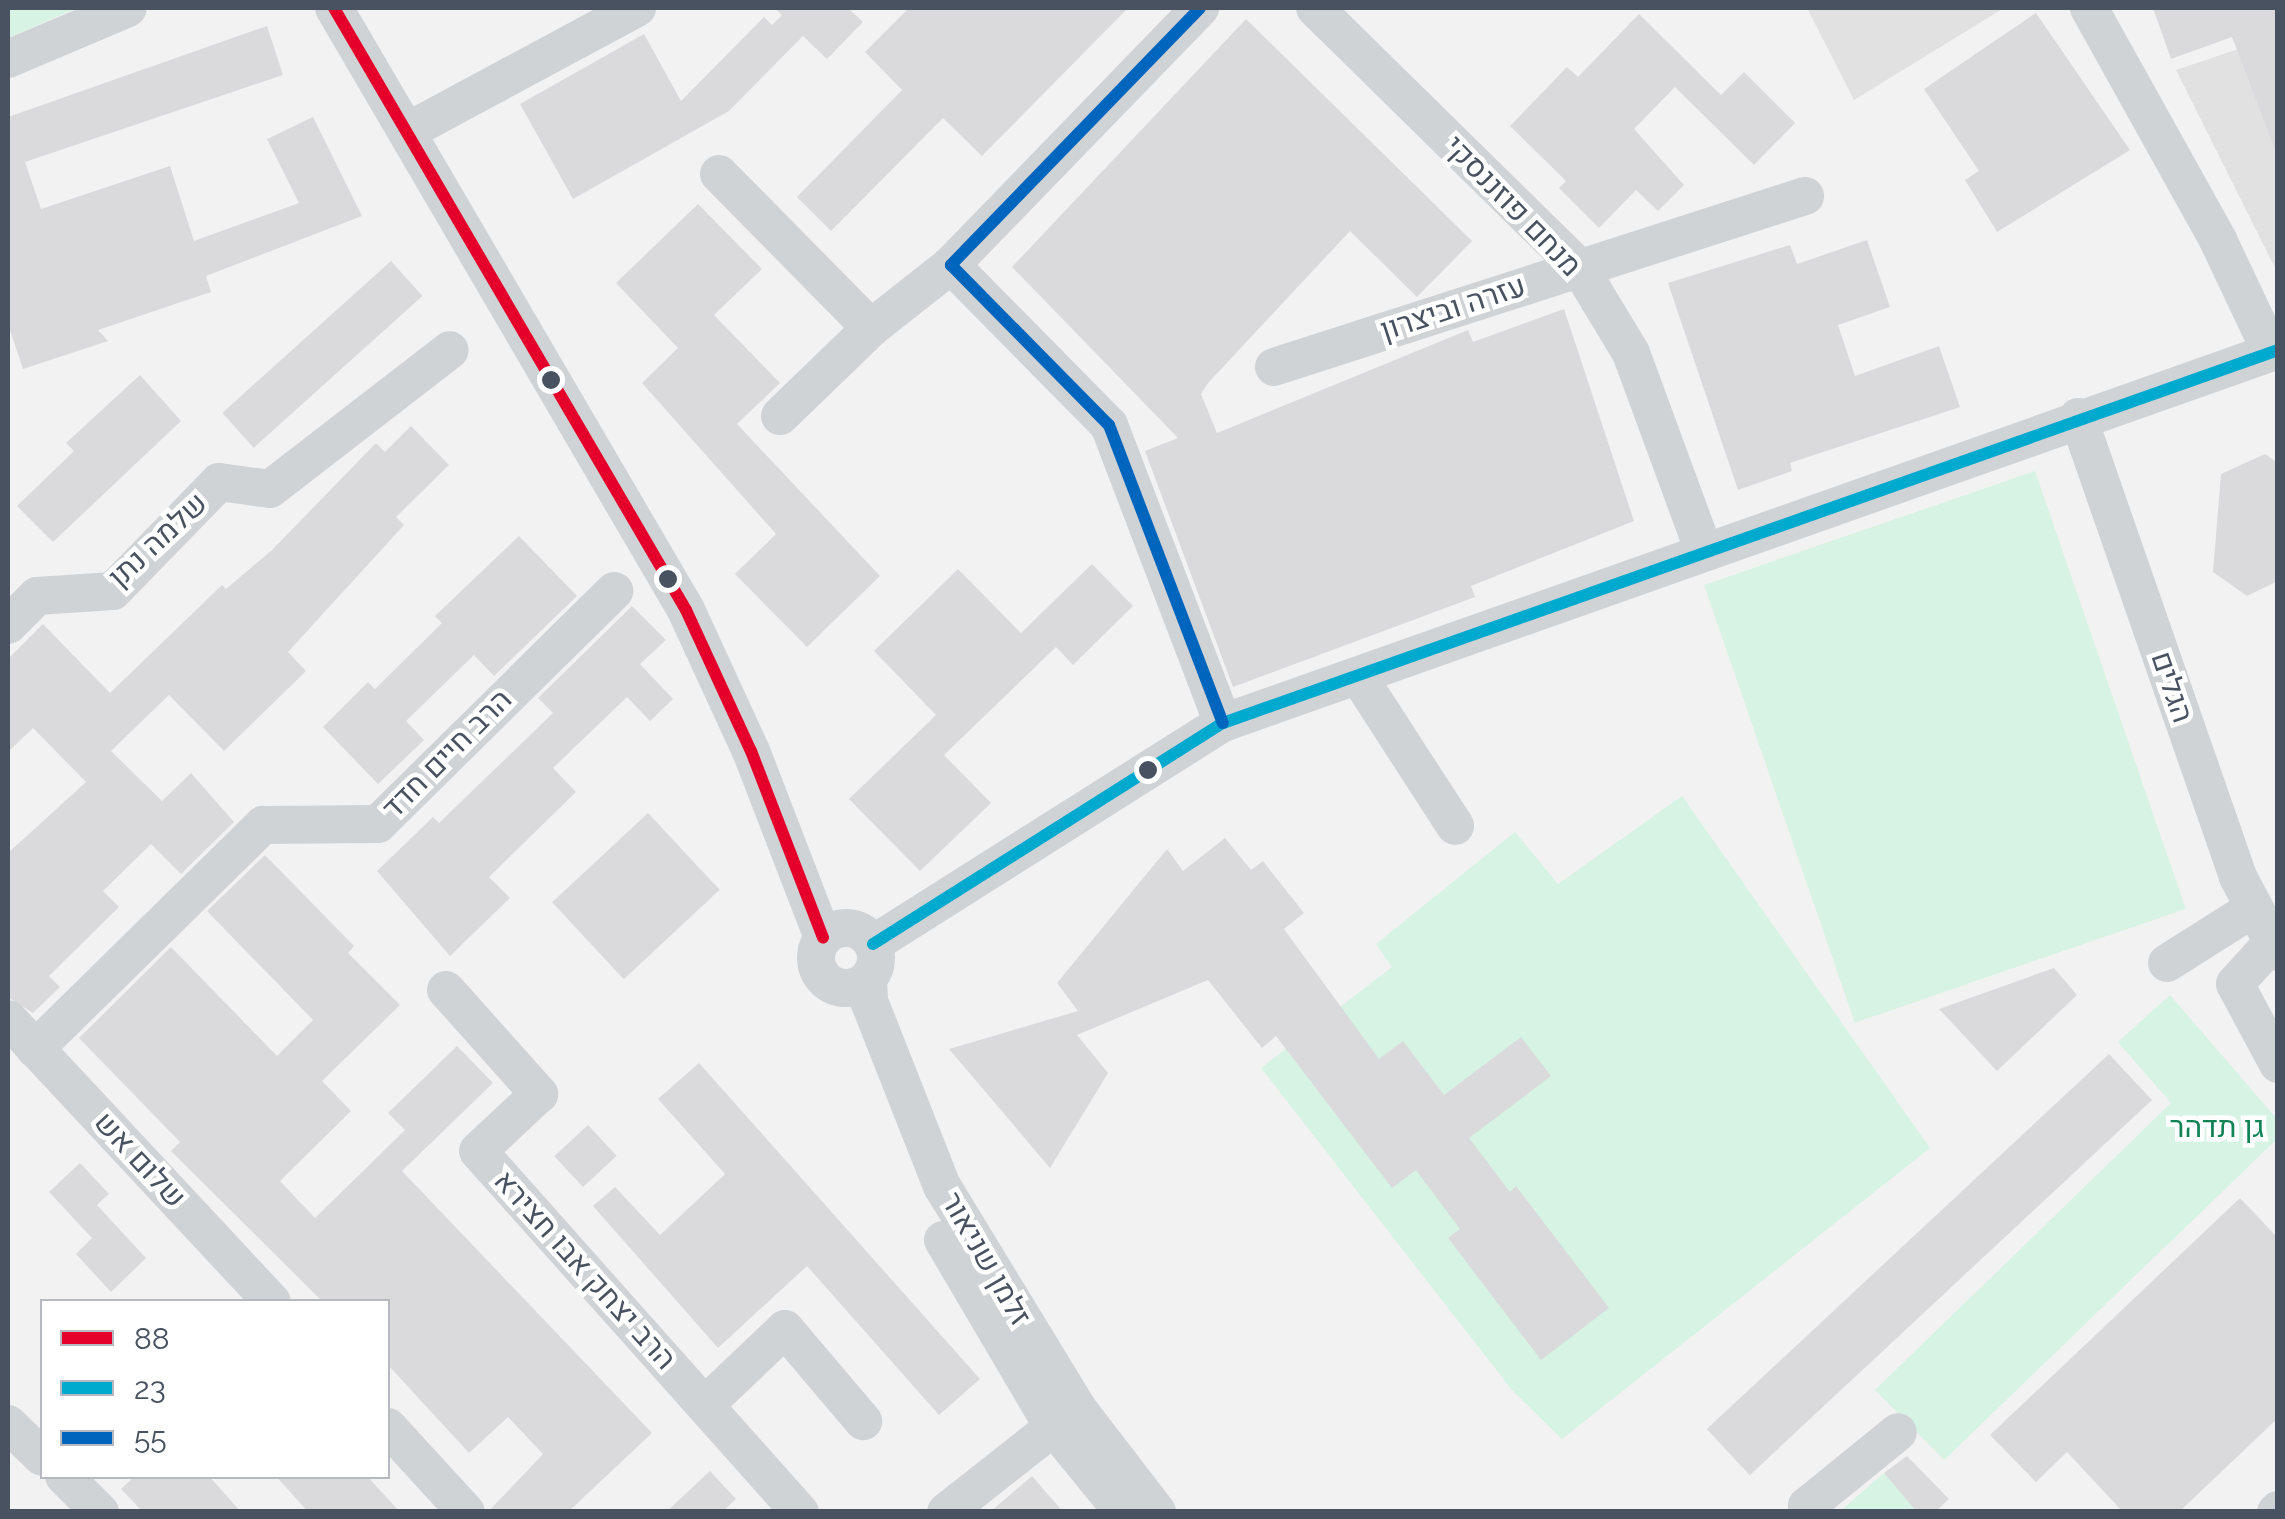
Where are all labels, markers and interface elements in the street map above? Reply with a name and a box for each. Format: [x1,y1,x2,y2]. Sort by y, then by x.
street label: מנחם פוזננסקי [1437,128,1589,284]
street label: עזרה וביצרון [1376,268,1530,348]
unlabelled marker [541,370,561,390]
street label: שלמה נתן [101,485,215,595]
unlabelled marker [658,569,678,589]
street label: הגלים [2143,647,2201,727]
street label: הרב חיים חדד [375,682,519,826]
unlabelled marker [1138,760,1158,780]
street label: שלום אש [87,1105,193,1215]
park label: גן תדהר [2170,1109,2264,1145]
street label: הרב יצחק אבו חצירא [486,1163,684,1377]
street label: זלמן שניאור [933,1186,1039,1332]
legend [40,1299,390,1479]
text: 88 [134,1321,170,1356]
text: 23 [134,1371,166,1406]
text: 55 [134,1421,167,1456]

